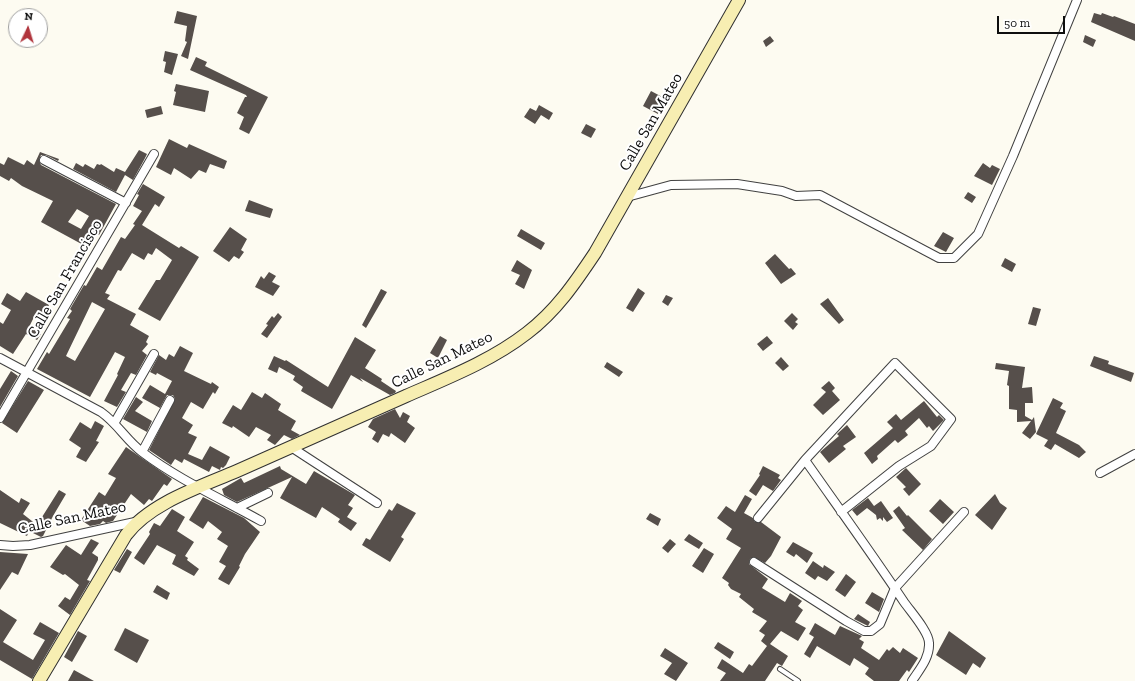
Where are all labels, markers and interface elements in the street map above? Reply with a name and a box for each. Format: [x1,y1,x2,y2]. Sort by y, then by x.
north arrow [8,8,48,48]
scale bar [999,8,1067,34]
text: N [24,10,33,23]
text: 50 m [1004,16,1030,30]
street label: Calle San Mateo [615,70,687,174]
street label: Calle San Francisco [23,216,107,342]
street label: Calle San Mateo [388,327,496,393]
street label: Calle San Mateo [16,497,128,539]

